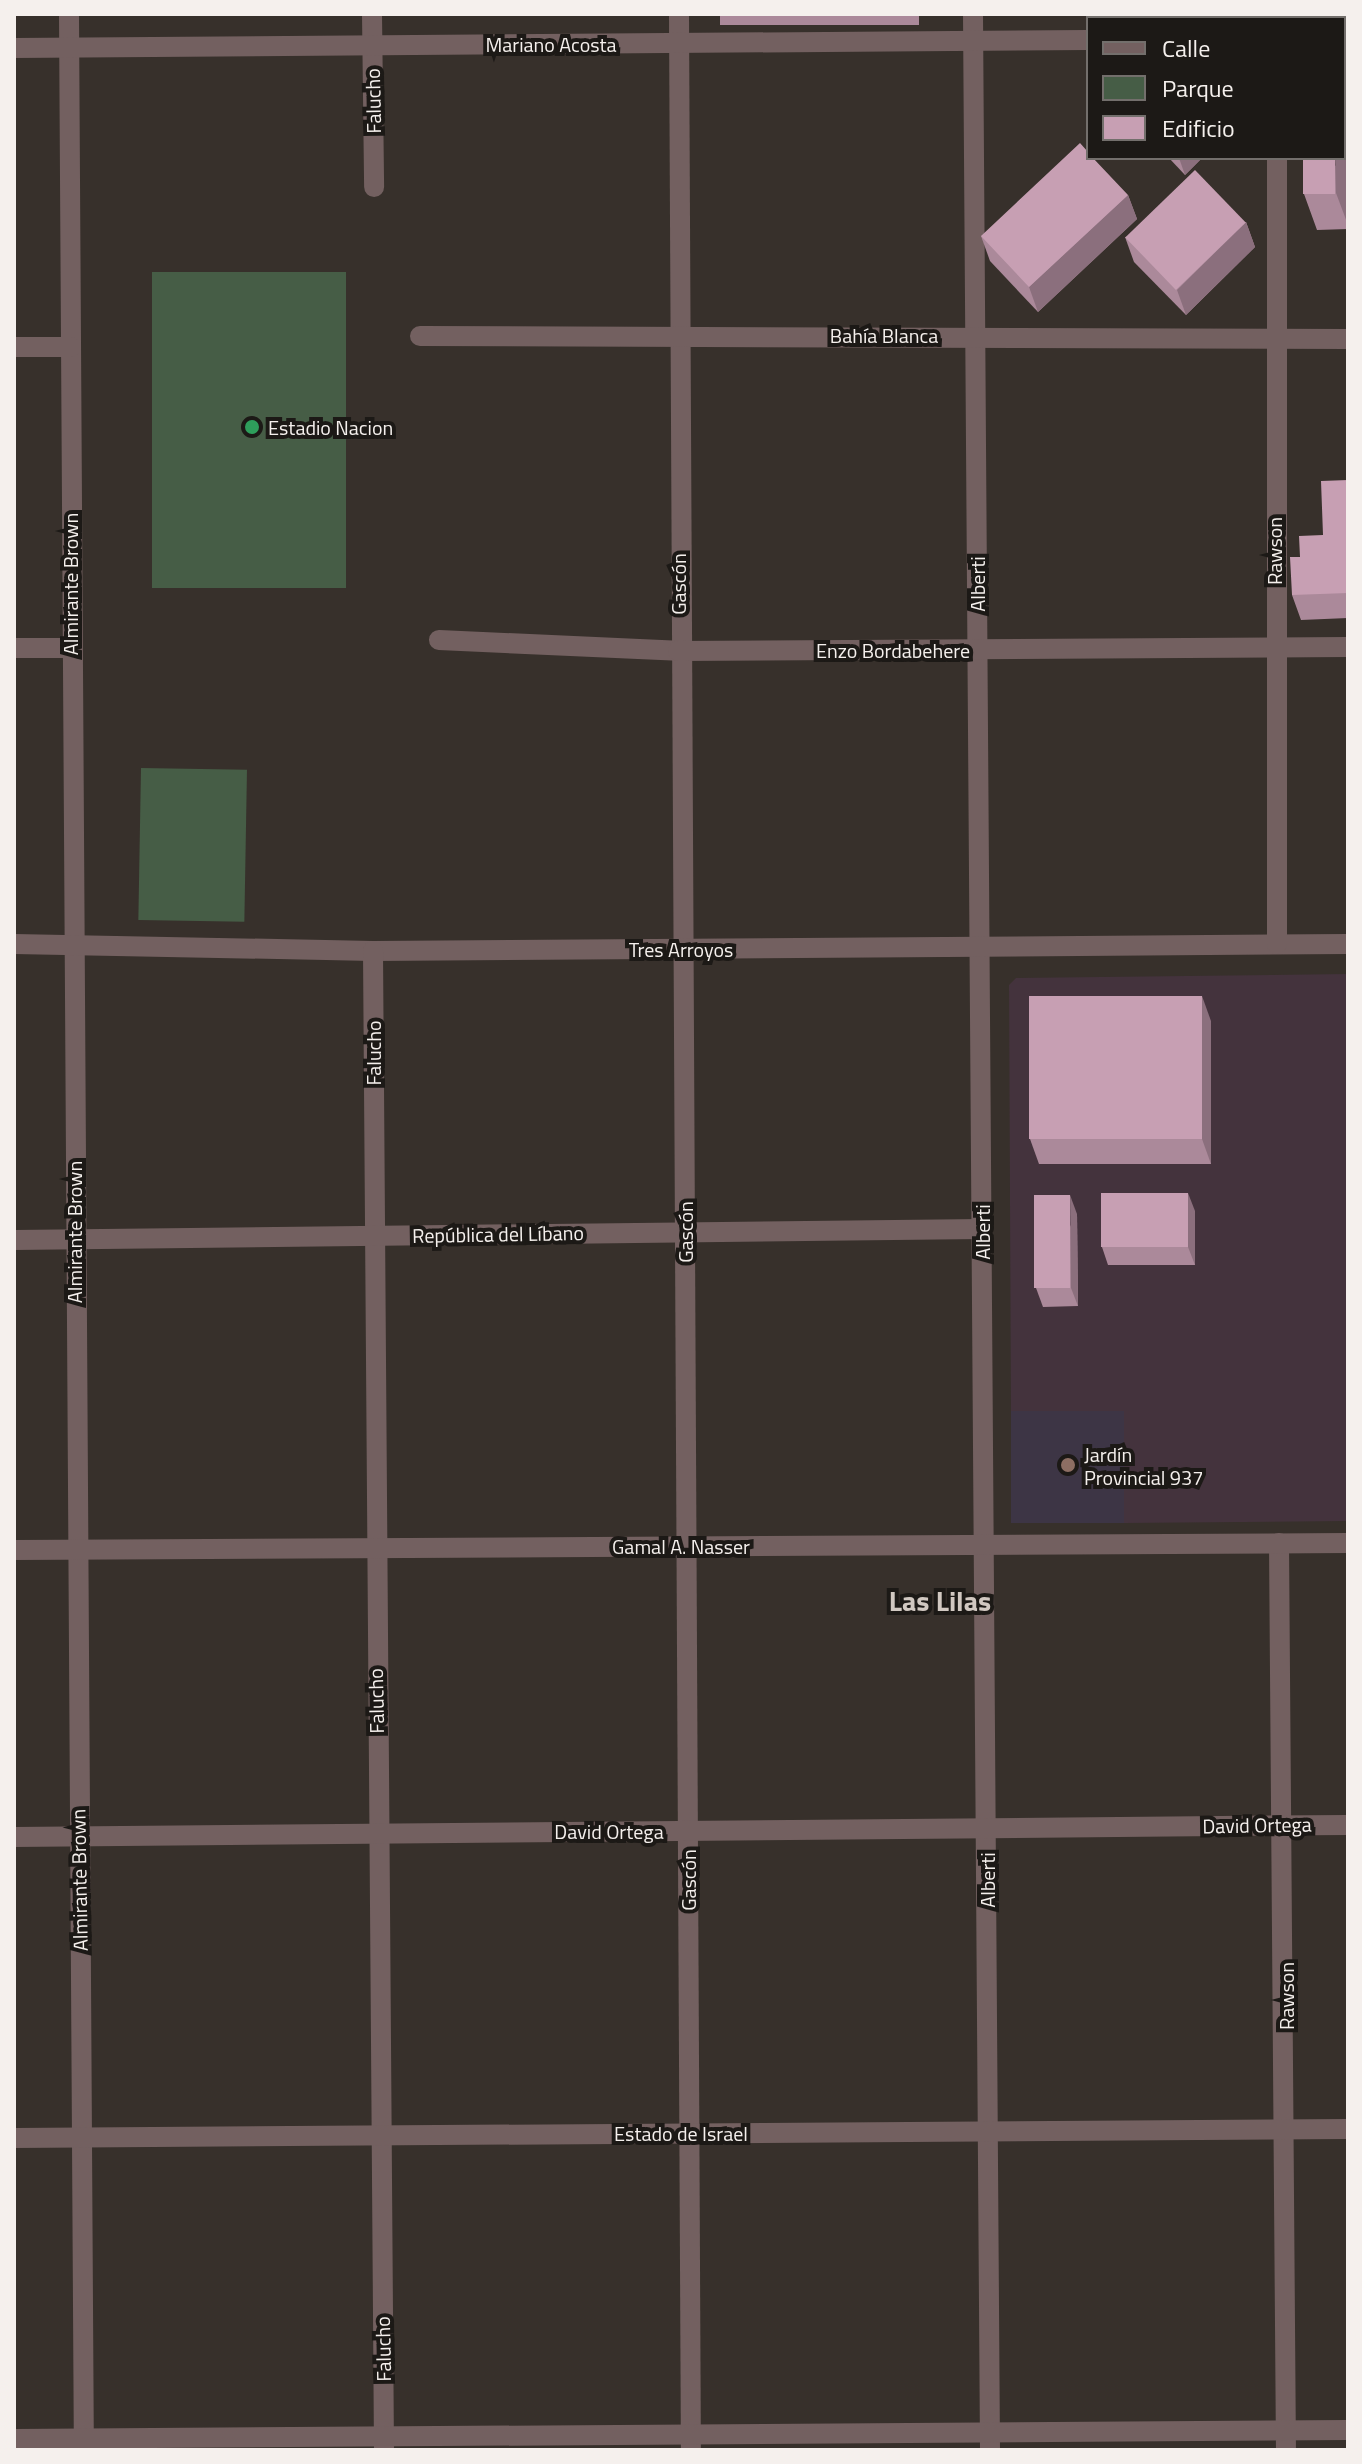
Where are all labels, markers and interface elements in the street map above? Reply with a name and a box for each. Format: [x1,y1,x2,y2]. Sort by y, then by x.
legend [1086,16,1346,160]
text: Calle [1162,30,1210,66]
street label: Mariano Acosta [485,32,617,56]
street label: Falucho [360,68,386,134]
text: Parque [1162,70,1234,106]
text: Edificio [1162,110,1235,146]
street label: Bahía Blanca [830,323,938,347]
place label: Estadio Nacion [268,415,393,439]
marker: Estadio Nacion [243,418,261,436]
street label: Almirante Brown [58,513,82,655]
street label: Rawson [1262,517,1286,585]
street label: Gascón [666,553,690,615]
street label: Alberti [965,556,989,612]
street label: Enzo Bordabehere [816,638,970,662]
street label: Tres Arroyos [629,937,733,961]
street label: Falucho [361,1020,385,1086]
street label: Almirante Brown [62,1161,86,1303]
street label: Gascón [673,1201,697,1263]
street label: Alberti [970,1204,994,1260]
street label: República del Líbano [412,1221,584,1247]
place label: Jardín Provincial 937 [1084,1442,1203,1489]
marker: Jardín Provincial 937 [1059,1456,1077,1474]
street label: Gamal A. Nasser [612,1534,750,1558]
district label: Las Lilas [889,1584,991,1618]
street label: Falucho [363,1668,389,1734]
street label: Almirante Brown [66,1809,92,1951]
street label: David Ortega [1202,1812,1312,1838]
street label: David Ortega [554,1819,664,1843]
street label: Gascón [676,1849,700,1911]
street label: Alberti [975,1852,999,1908]
street label: Rawson [1274,1962,1298,2030]
street label: Estado de Israel [614,2121,748,2145]
street label: Falucho [370,2316,396,2382]

